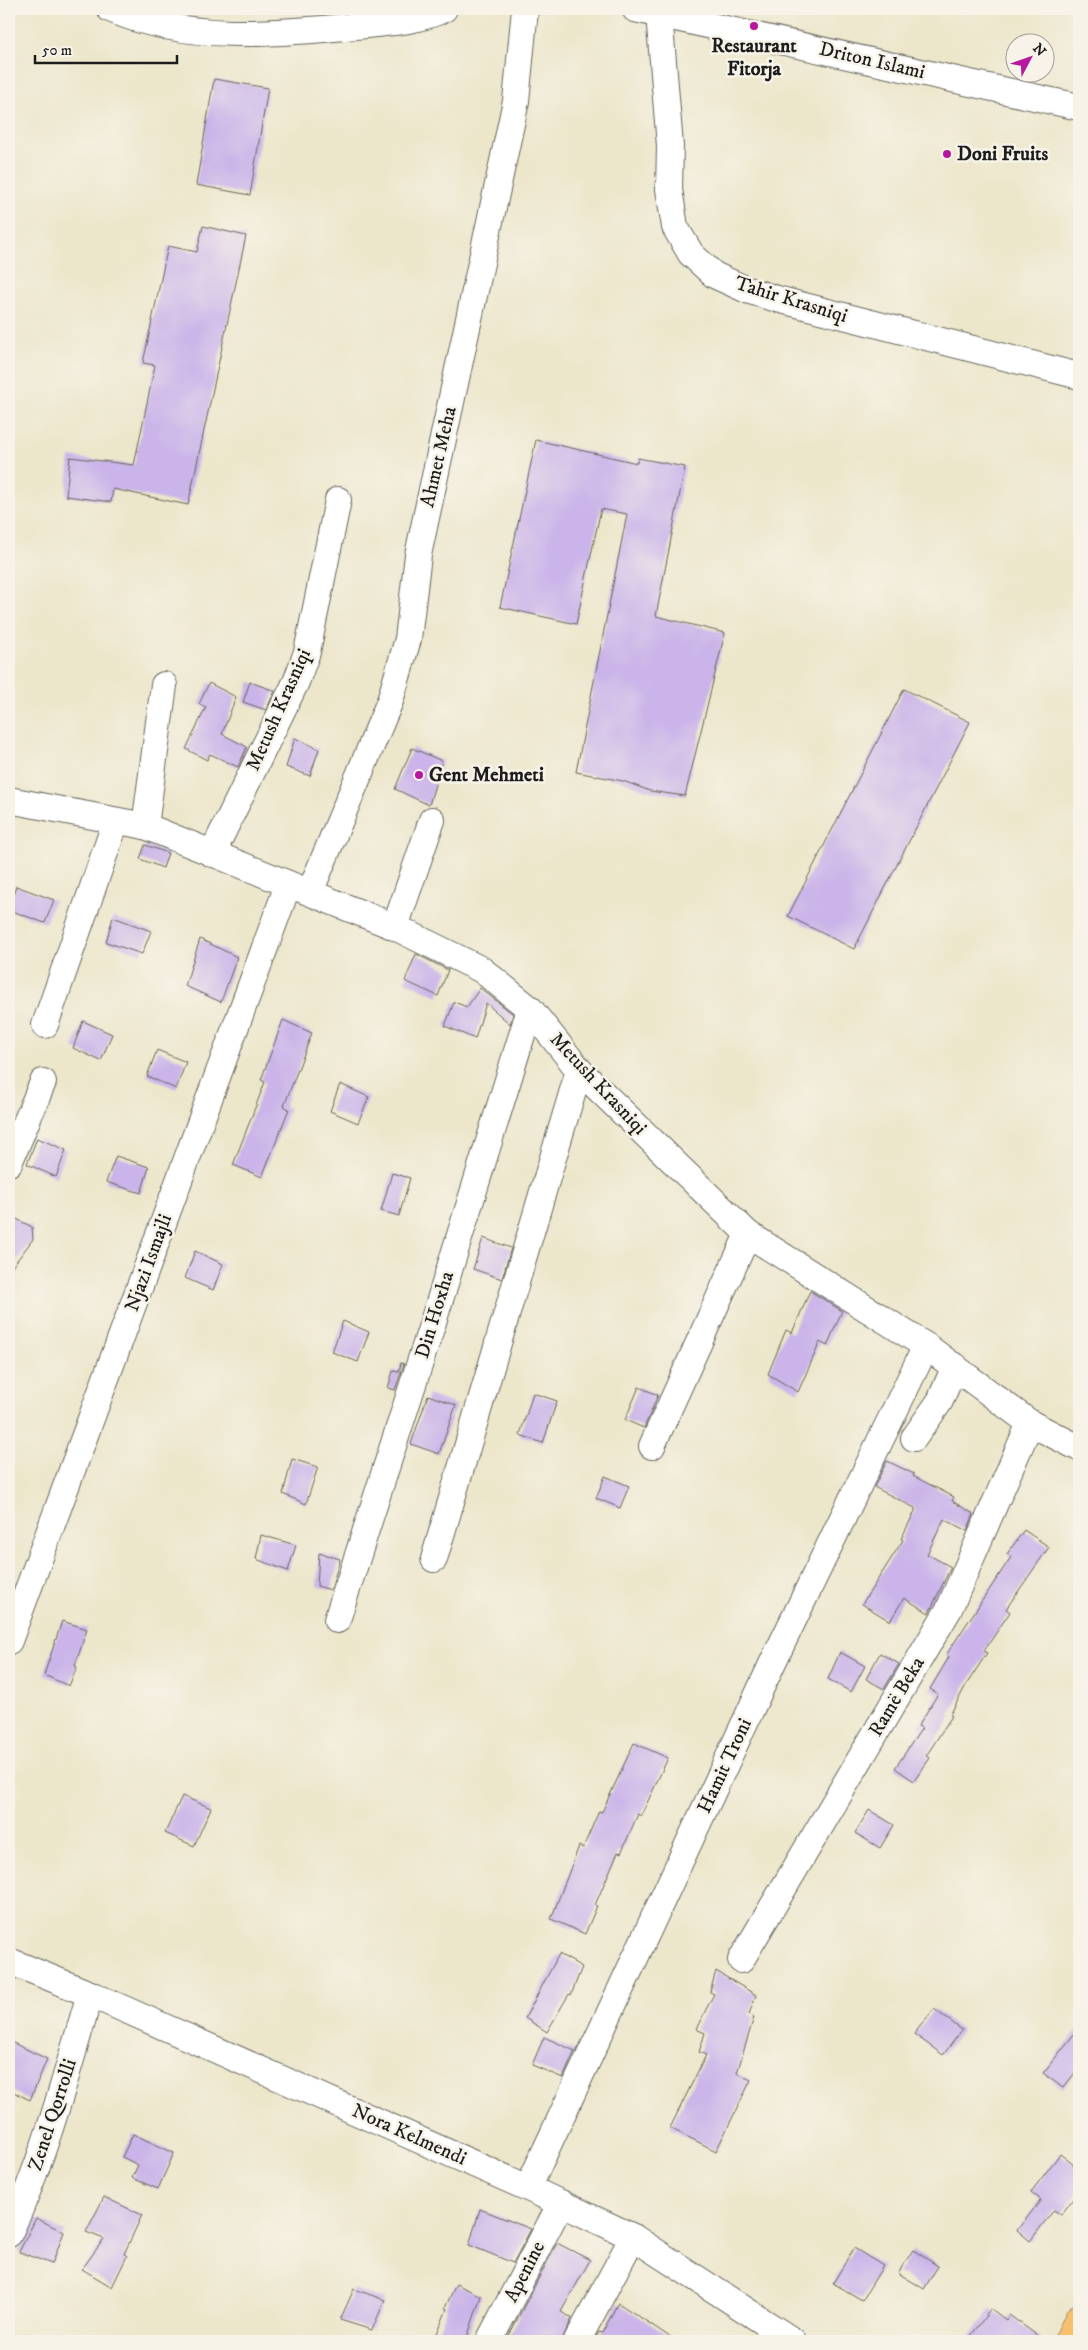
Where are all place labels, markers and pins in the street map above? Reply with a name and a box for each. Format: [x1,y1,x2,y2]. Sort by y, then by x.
marker: Restaurant Fitorja [748,20,760,32]
place label: Restaurant Fitorja [711,34,797,82]
place label: Doni Fruits [957,142,1048,167]
marker: Doni Fruits [941,148,953,160]
place label: Gent Mehmeti [429,763,544,788]
marker: Gent Mehmeti [413,769,425,781]

